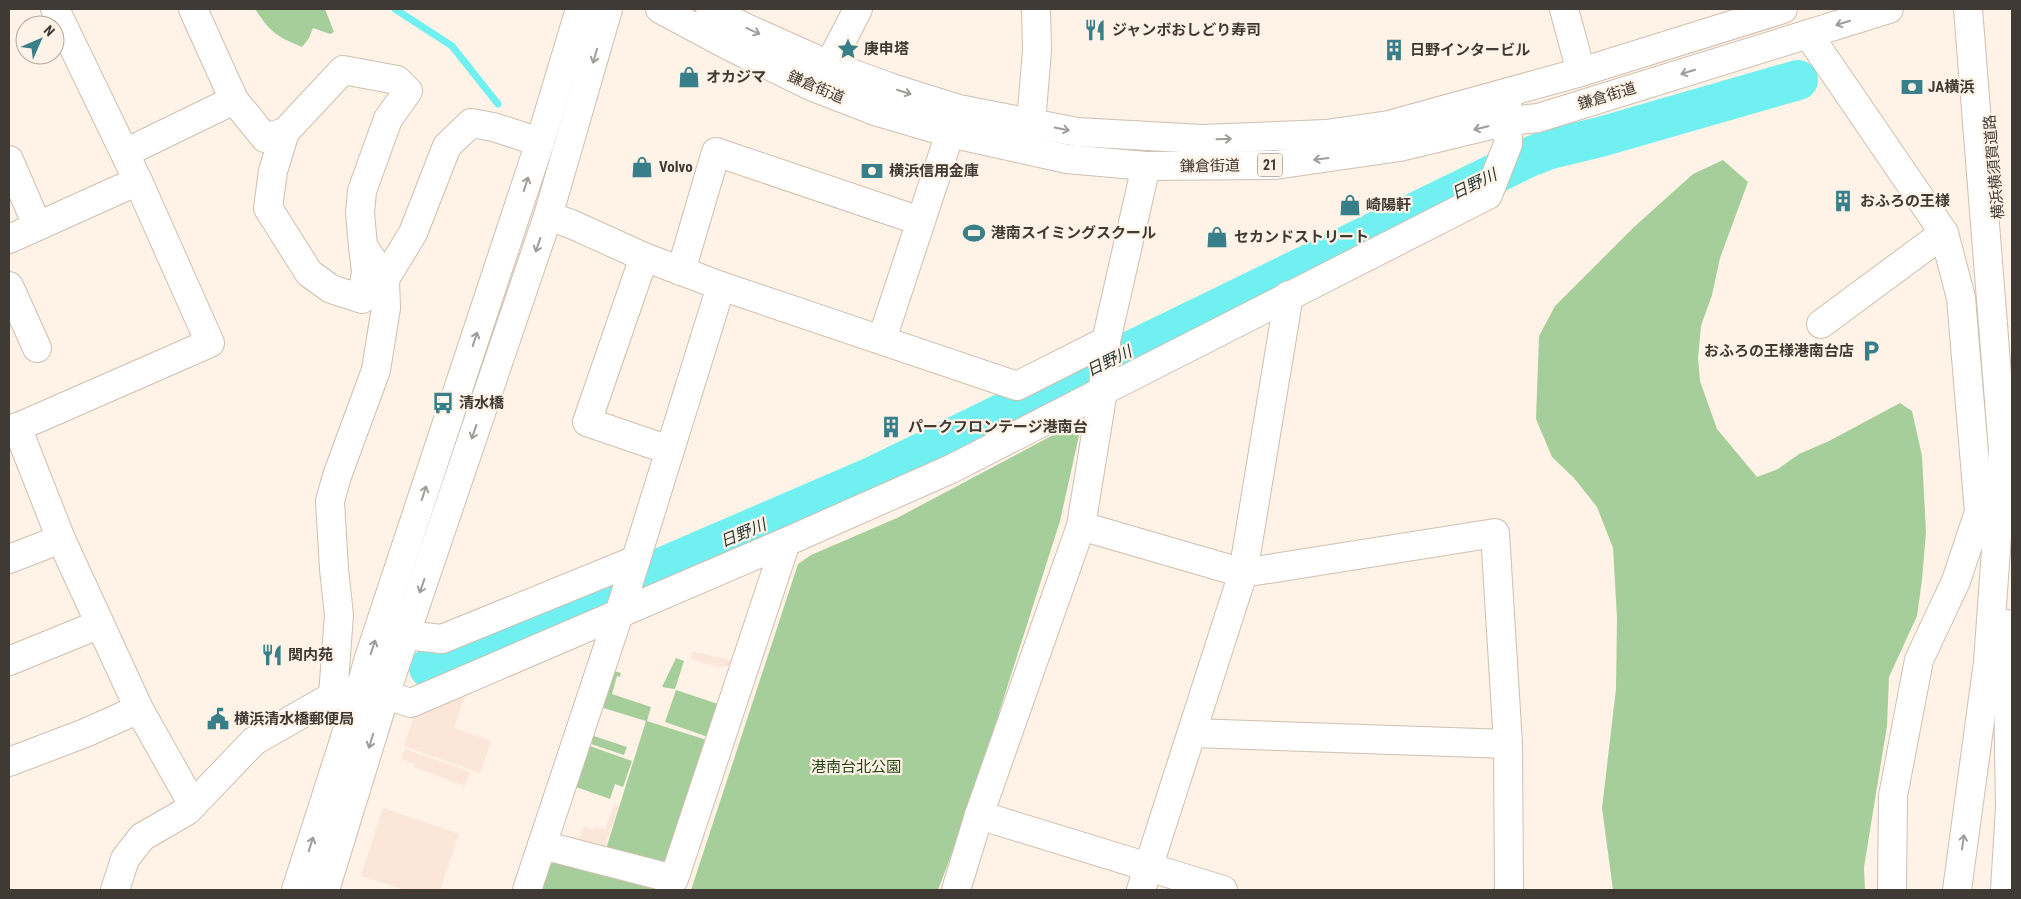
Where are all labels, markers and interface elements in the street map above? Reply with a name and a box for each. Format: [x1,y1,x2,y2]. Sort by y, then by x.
north arrow [15,15,65,65]
restaurant icon: ジャンボおしどり寿司 [1082,17,1108,43]
one-way arrow [1835,19,1851,29]
place label: ジャンボおしどり寿司 [1112,21,1261,39]
text: N [41,22,58,39]
one-way arrow [745,27,760,37]
place icon: 庚申塔 [835,36,861,62]
building icon: 日野インタービル [1381,37,1407,63]
place label: 庚申塔 [864,40,909,58]
place label: 日野インタービル [1410,41,1530,59]
one-way arrow [590,47,600,63]
shop icon: オカジマ [676,64,702,90]
street label: 鎌倉街道 [785,67,847,107]
one-way arrow [1680,67,1696,77]
place label: オカジマ [706,68,766,86]
bank icon: JA横浜 [1899,74,1925,100]
place label: JA横浜 [1928,78,1975,96]
street label: 鎌倉街道 [1576,79,1638,113]
one-way arrow [896,87,912,97]
street label: 横浜横須賀道路 [1980,114,2008,220]
one-way arrow [1473,124,1489,133]
one-way arrow [1054,125,1070,135]
one-way arrow [1216,134,1232,144]
shop icon: Volvo [629,154,655,180]
road number: 21 [1258,154,1282,176]
one-way arrow [1314,154,1330,164]
street label: 鎌倉街道 [1180,156,1240,176]
place label: Volvo [659,158,693,176]
bank icon: 横浜信用金庫 [859,158,885,184]
place label: 横浜信用金庫 [889,162,979,180]
water label: 日野川 [1448,164,1502,203]
one-way arrow [522,177,531,193]
building icon: おふろの王様 [1830,188,1856,214]
shop icon: 崎陽軒 [1337,192,1363,218]
place label: おふろの王様 [1860,192,1950,210]
place label: 崎陽軒 [1366,196,1411,214]
sports icon: 港南スイミングスクール [961,220,987,246]
place label: 港南スイミングスクール [991,224,1156,242]
shop icon: セカンドストリート [1204,224,1230,250]
place label: セカンドストリート [1234,228,1369,246]
one-way arrow [533,236,542,252]
one-way arrow [471,331,480,347]
parking icon: おふろの王様港南台店 [1858,338,1884,364]
water label: 日野川 [1083,341,1137,380]
place label: おふろの王様港南台店 [1704,342,1854,360]
bus stop icon: 清水橋 [430,390,456,416]
place label: 清水橋 [459,394,505,412]
building icon: パークフロンテージ港南台 [878,414,904,440]
place label: パークフロンテージ港南台 [908,418,1088,436]
one-way arrow [469,423,479,439]
one-way arrow [419,485,429,501]
water label: 日野川 [717,514,771,551]
one-way arrow [417,577,426,593]
one-way arrow [368,639,378,655]
restaurant icon: 関内苑 [259,642,285,668]
place label: 関内苑 [288,646,333,664]
public building icon: 横浜清水橋郵便局 [205,706,231,732]
place label: 横浜清水橋郵便局 [234,710,354,728]
one-way arrow [365,733,375,749]
park label: 港南台北公園 [811,758,901,776]
one-way arrow [1958,834,1968,850]
one-way arrow [306,836,316,852]

